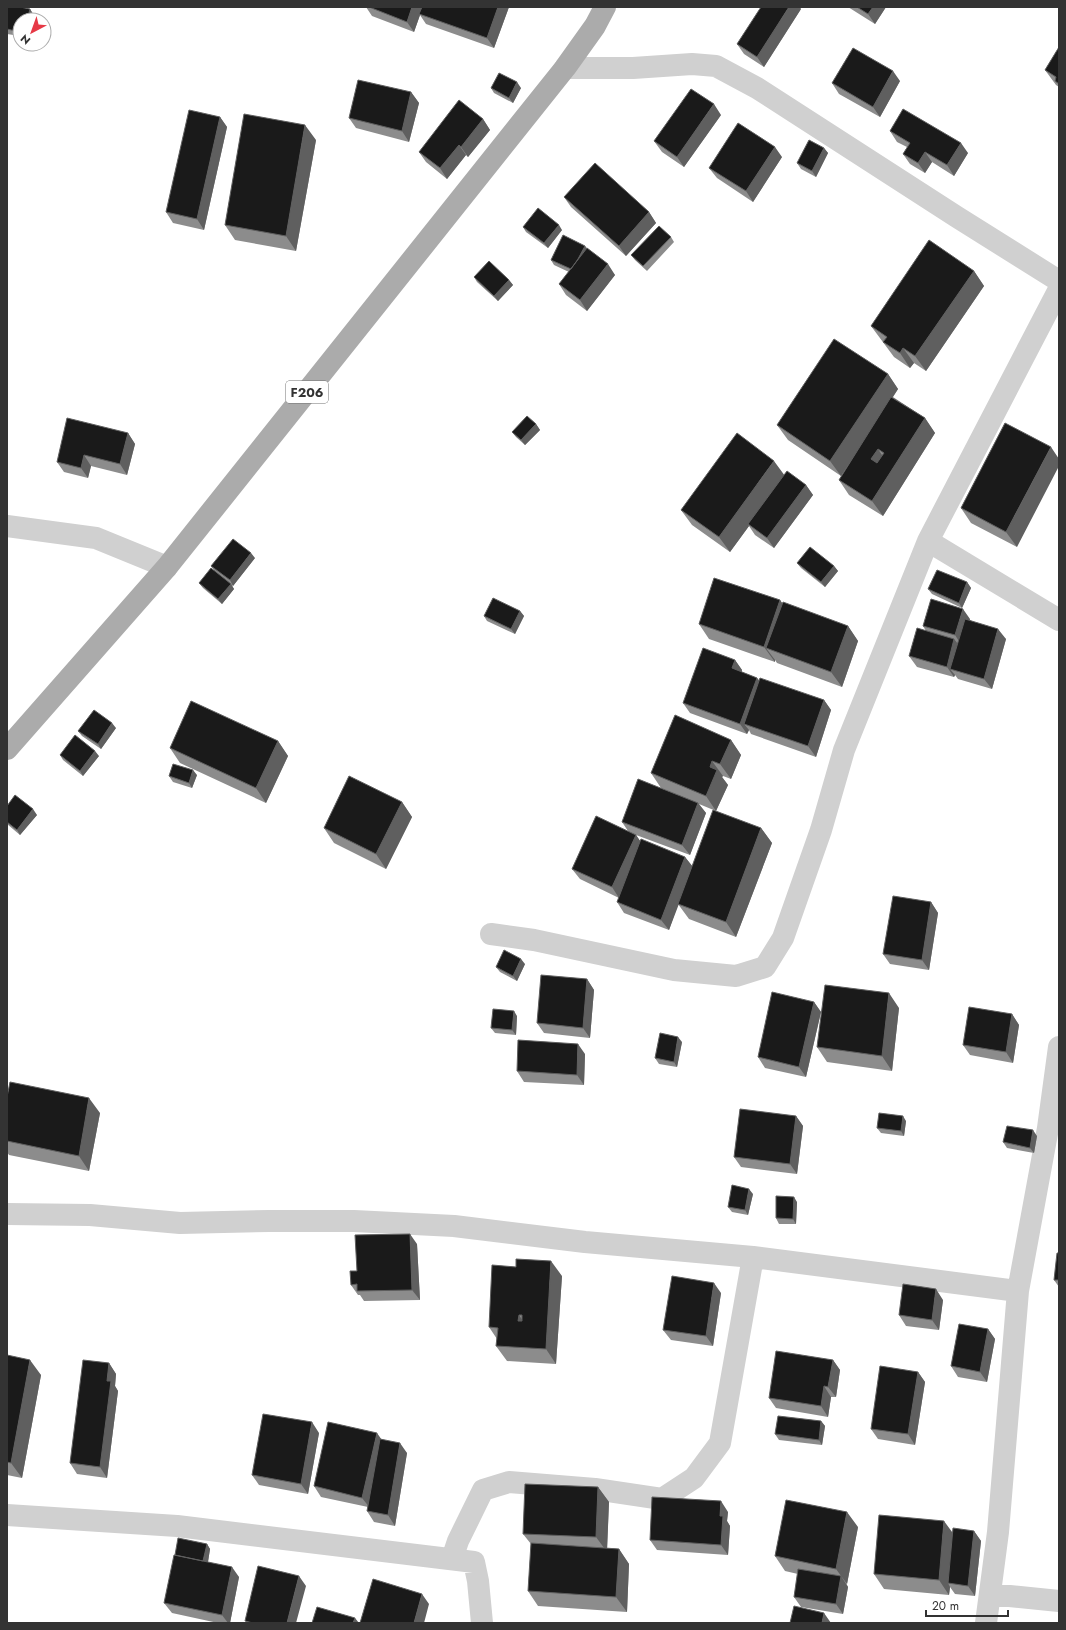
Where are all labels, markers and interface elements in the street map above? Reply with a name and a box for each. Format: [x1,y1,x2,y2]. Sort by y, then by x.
north arrow [12,12,52,52]
text: N [17,31,34,48]
road number: F206 [286,381,328,403]
scale bar [926,1592,1008,1618]
text: 20 m [932,1597,959,1615]

